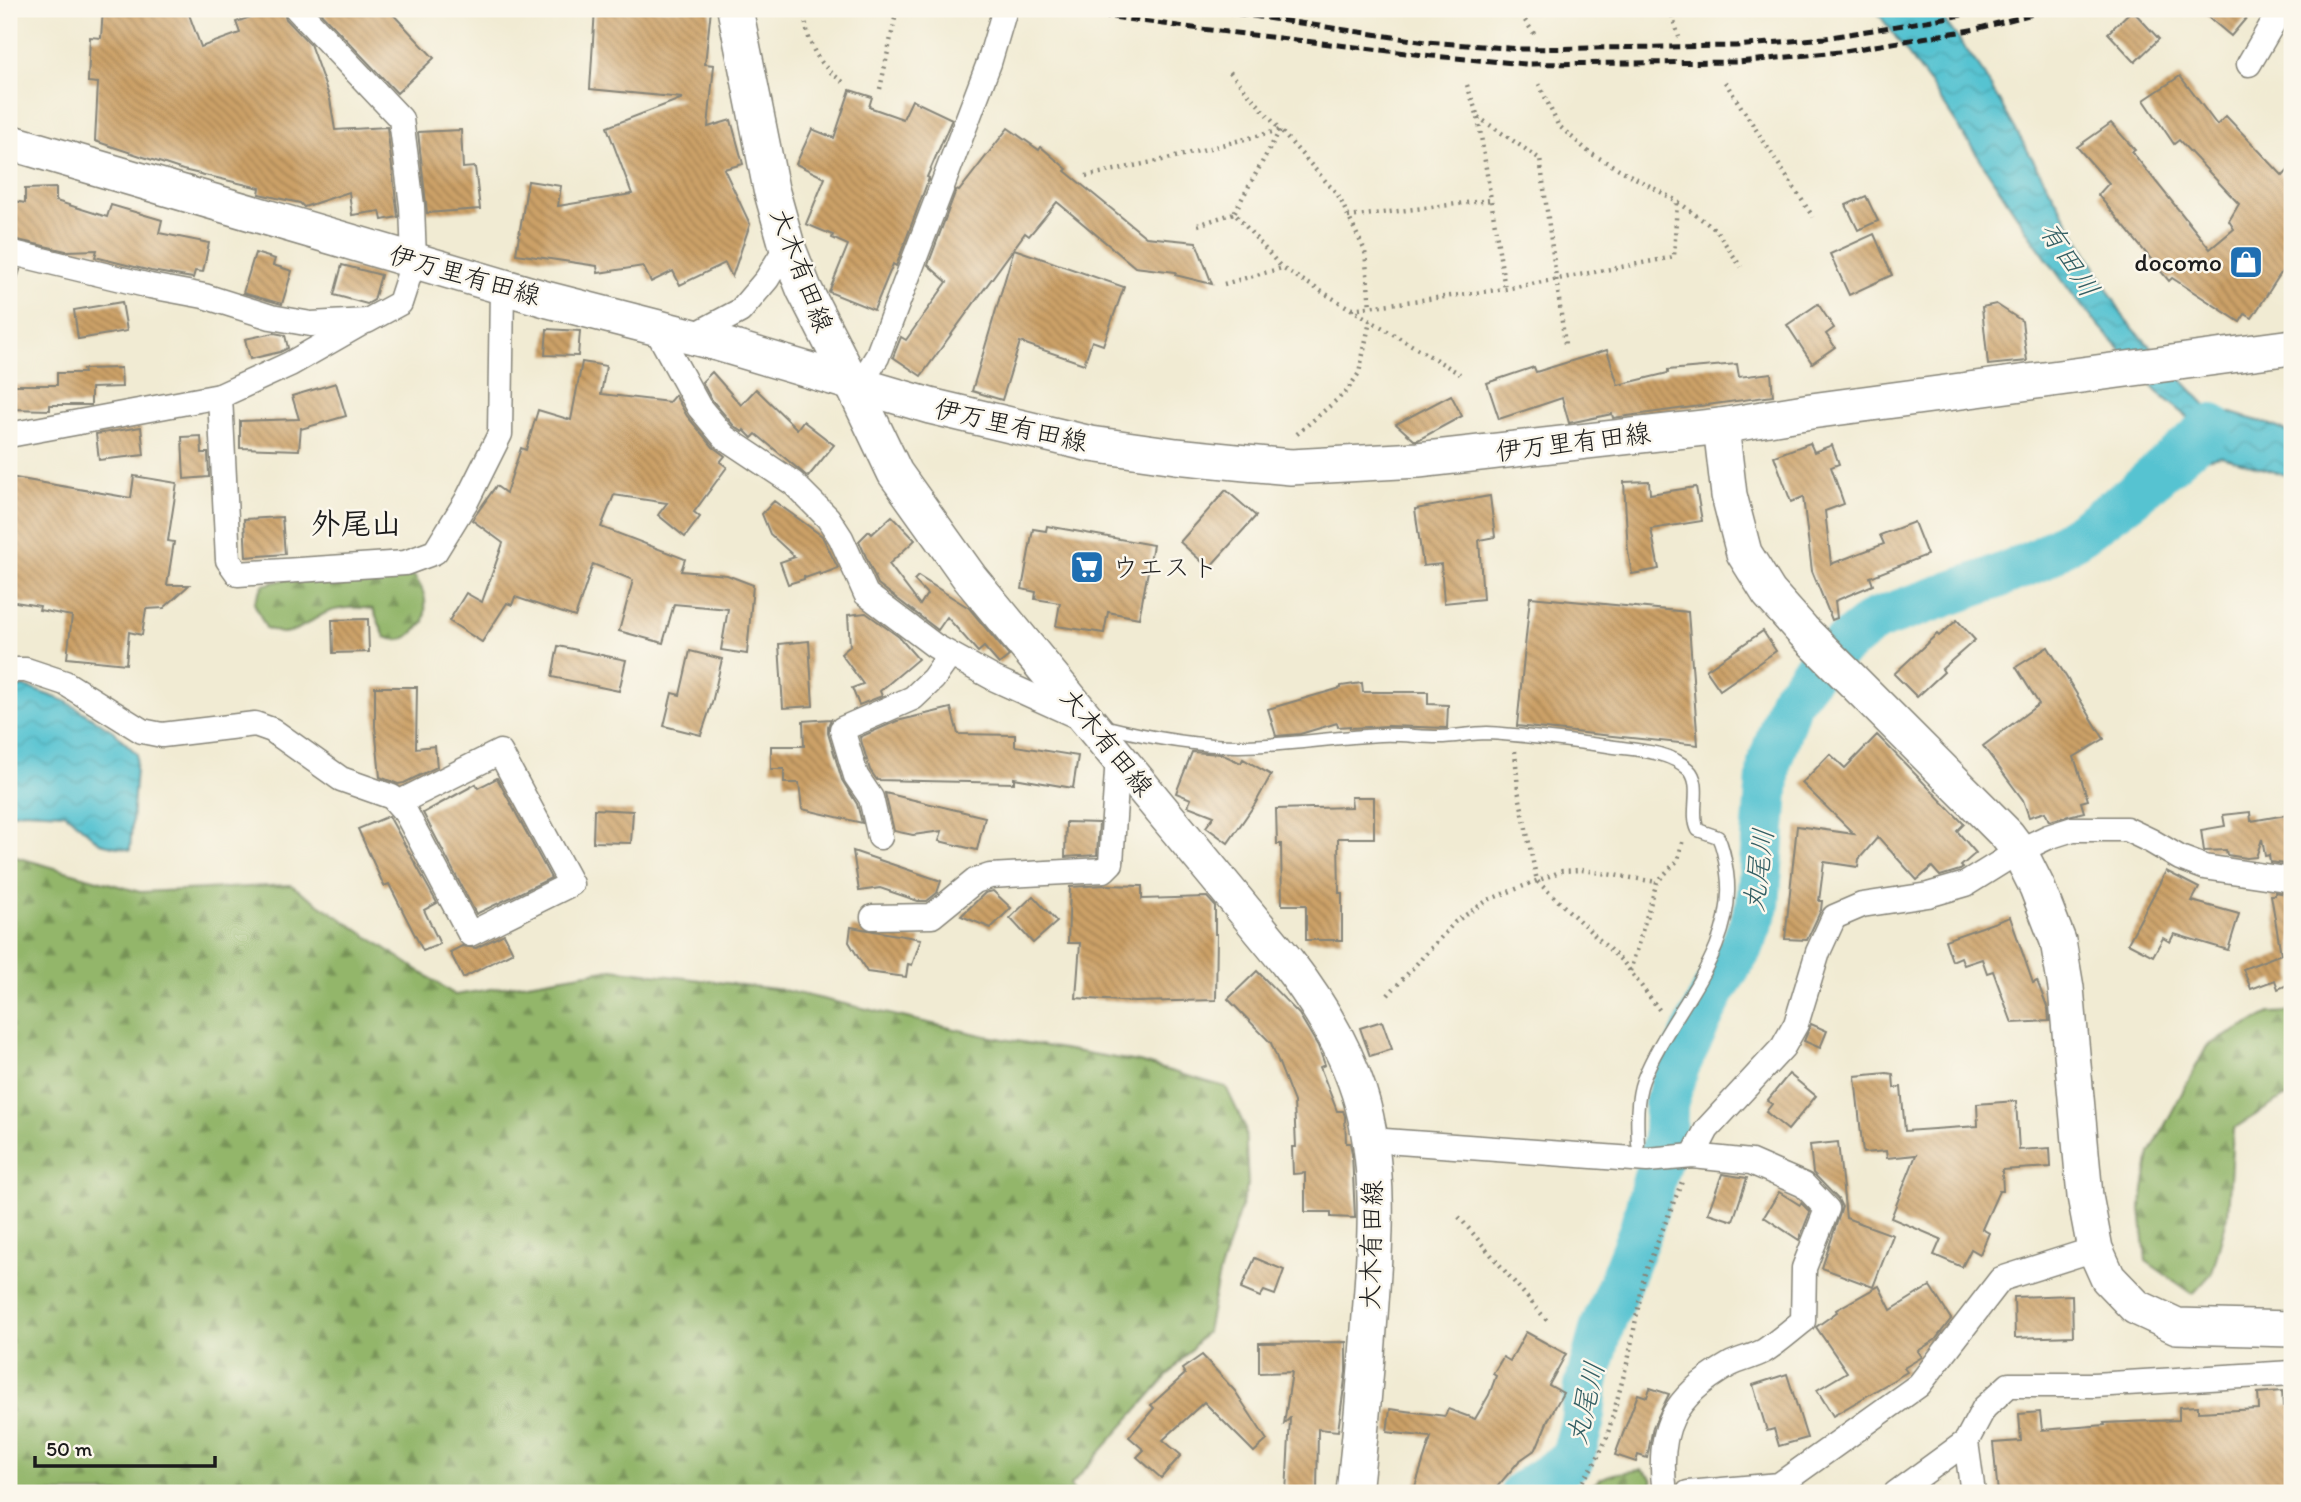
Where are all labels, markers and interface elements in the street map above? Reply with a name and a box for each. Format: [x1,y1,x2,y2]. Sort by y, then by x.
street label: 大木有田線 [764,204,840,336]
water label: 有田川 [2033,215,2107,303]
street label: 伊万里有田線 [386,238,544,312]
shop icon: docomo [2227,243,2265,281]
place label: docomo [2134,246,2222,278]
street label: 伊万里有田線 [931,392,1091,458]
street label: 伊万里有田線 [1494,417,1652,467]
district label: 外尾山 [311,505,401,542]
supermarket icon: ウエスト [1068,548,1106,586]
place label: ウエスト [1112,551,1218,583]
street label: 大木有田線 [1054,681,1160,803]
water label: 丸尾川 [1736,826,1780,914]
street label: 大木有田線 [1354,1180,1388,1310]
water label: 丸尾川 [1559,1358,1611,1448]
scale bar [35,1425,215,1469]
text: 50 m [46,1436,93,1461]

